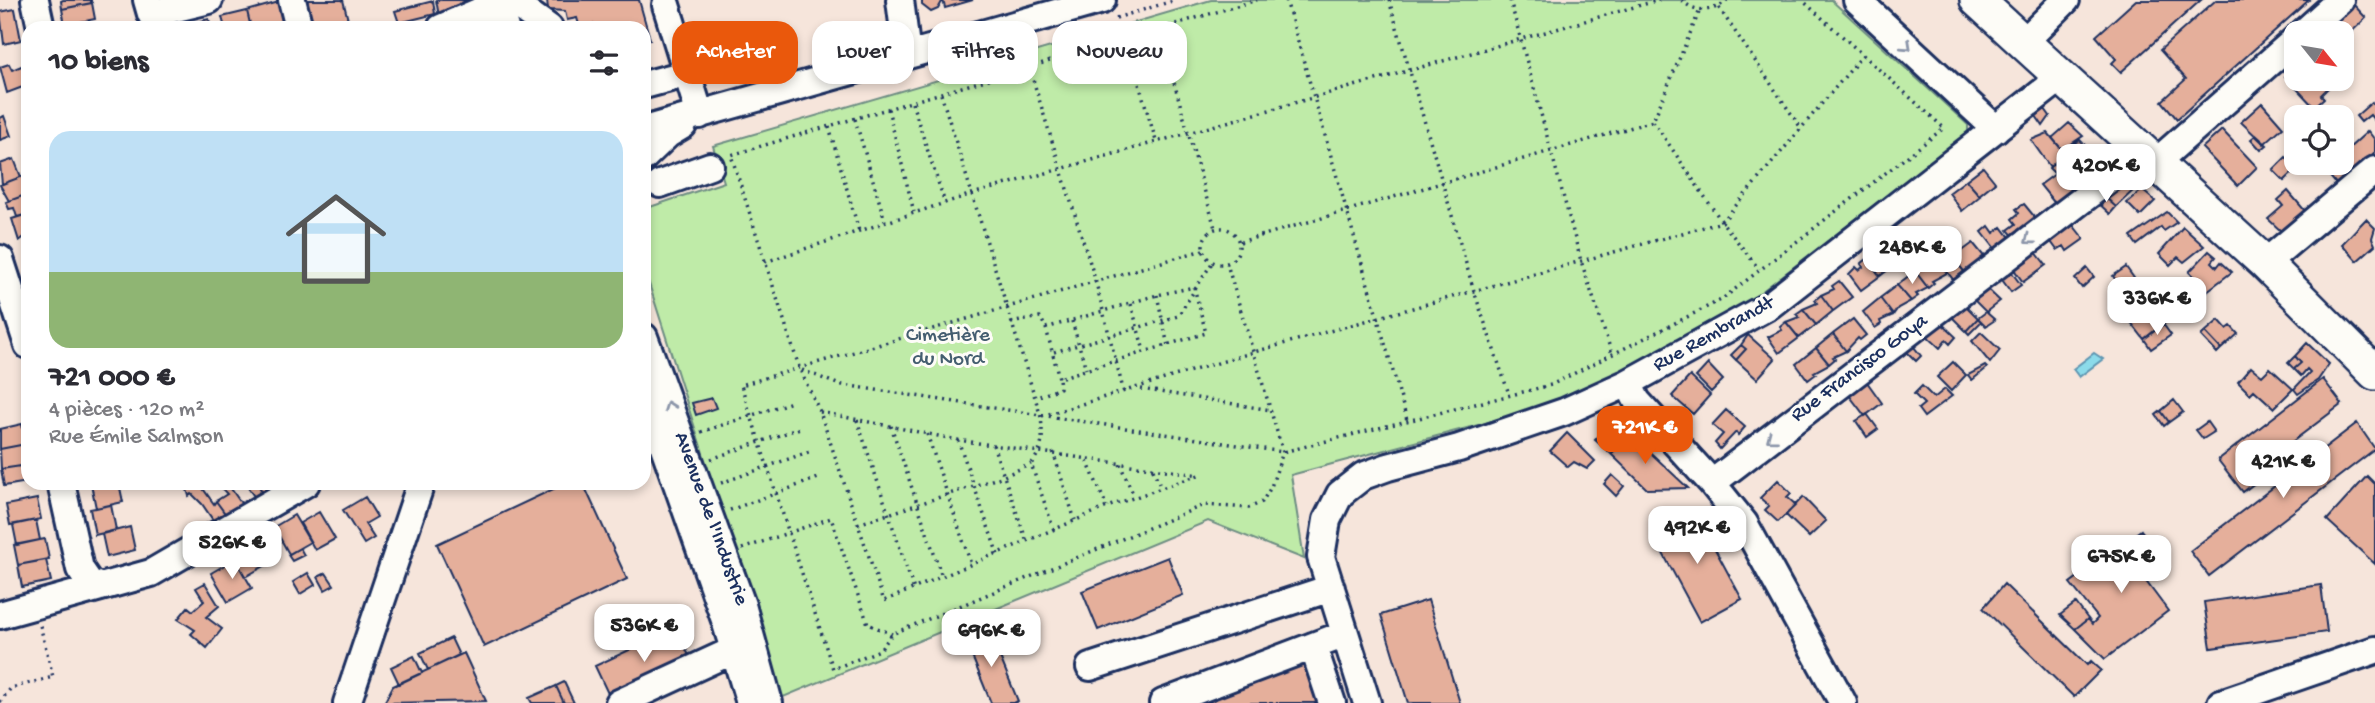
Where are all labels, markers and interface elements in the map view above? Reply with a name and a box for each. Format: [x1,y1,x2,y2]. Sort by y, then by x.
chip: Acheter [672,21,798,84]
chip: Louer [812,21,914,84]
chip: Filtres [928,21,1038,84]
chip: Nouveau [1052,21,1187,84]
north arrow [2284,21,2354,91]
map controls [2284,21,2354,175]
one-way arrow [1899,38,1912,51]
icon: filters [585,44,623,82]
text: 10 biens [49,46,148,81]
button: locate [2284,105,2354,175]
pin: 420K € [2049,144,2163,204]
text: 420K € [2072,153,2140,180]
icon: home [273,176,399,302]
pin: 248K € [1855,226,1969,286]
one-way arrow [2024,231,2037,244]
text: 248K € [1879,235,1945,262]
pin: 336K € [2100,278,2214,337]
text: 336K € [2123,286,2191,313]
street label: Rue Rembrandt [1649,290,1781,379]
street label: Rue Francisco Goya [1787,309,1935,429]
park label: Cimetière du Nord [906,324,991,373]
text: 721 000 € [49,362,175,397]
text: 4 pièces · 120 m² [49,397,204,424]
one-way arrow [664,401,678,413]
pin: 721K € [1588,406,1702,466]
text: 721K € [1613,415,1677,442]
text: Rue Émile Salmson [49,424,223,451]
street label: Avenue de l'Industrie [667,429,753,610]
one-way arrow [1766,429,1779,442]
pin: 421K € [2226,440,2340,500]
text: 421K € [2251,449,2315,476]
pin: 492K € [1640,506,1754,566]
text: 492K € [1664,515,1730,542]
pin: 526K € [175,522,289,581]
text: 526K € [199,530,265,557]
pin: 675K € [2064,536,2178,595]
text: 675K € [2087,544,2155,571]
pin: 536K € [587,604,701,664]
pin: 696K € [934,610,1048,669]
text: 536K € [610,613,678,640]
text: 696K € [958,618,1024,645]

